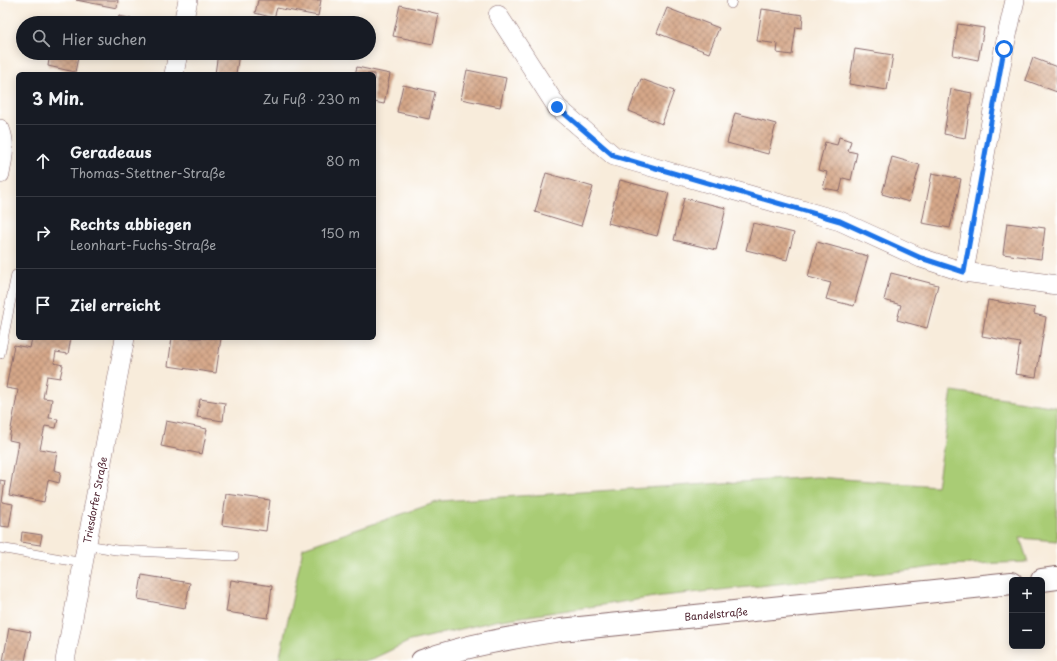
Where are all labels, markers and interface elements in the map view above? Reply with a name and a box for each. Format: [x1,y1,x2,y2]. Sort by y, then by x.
search box [16,16,376,60]
icon: search [30,27,52,49]
text: Hier suchen [62,27,147,50]
route start [995,40,1013,58]
text: 3 Min. [32,85,84,111]
text: Zu Fuß · 230 m [263,89,360,108]
route end [548,98,566,116]
text: Geradeaus [70,140,152,163]
icon: ahead [32,150,54,172]
text: 80 m [326,151,360,170]
text: Thomas-Stettner-Straße [70,163,225,182]
text: Rechts abbiegen [70,212,191,235]
icon: right [32,222,54,244]
text: 150 m [321,223,360,242]
text: Leonhart-Fuchs-Straße [70,235,216,254]
text: Ziel erreicht [70,293,161,316]
icon: arrive [32,294,54,316]
street label: Triesdorfer Straße [79,455,110,545]
map controls [1009,577,1045,649]
button: + [1009,577,1045,613]
street label: Bandelstraße [684,603,748,624]
button: − [1009,613,1045,649]

